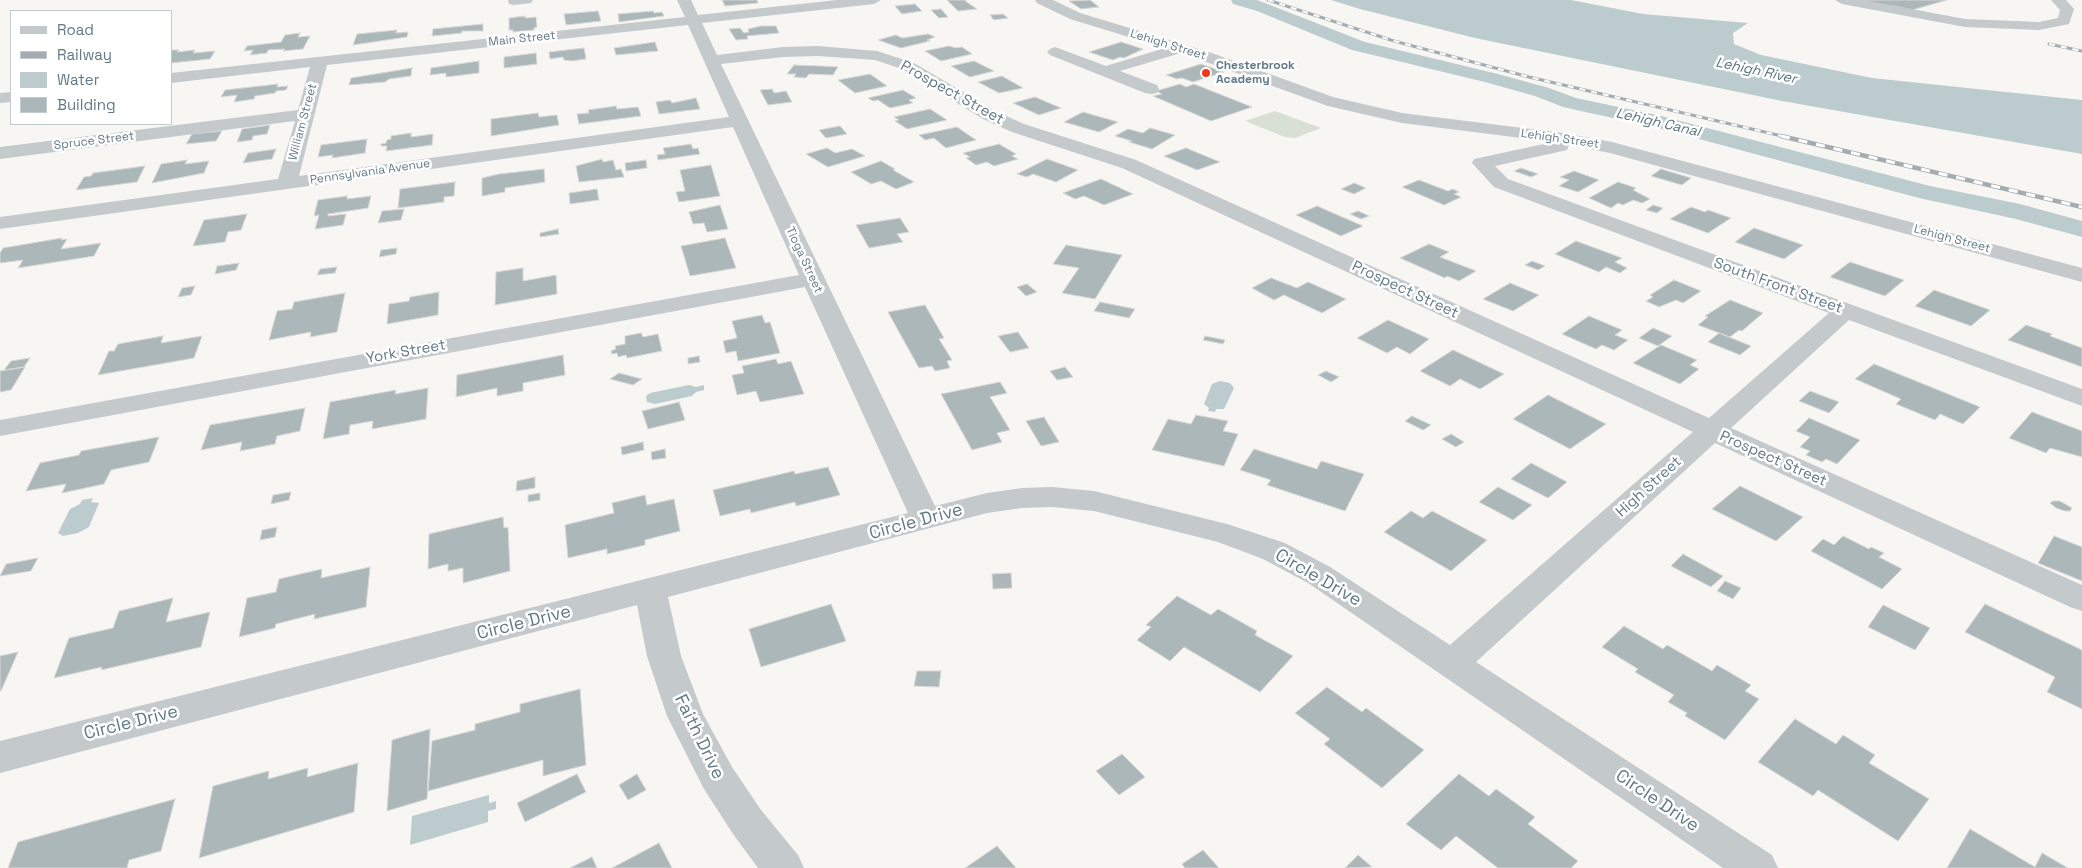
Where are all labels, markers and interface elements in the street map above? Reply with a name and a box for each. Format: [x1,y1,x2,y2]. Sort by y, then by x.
legend [10,10,172,125]
text: Road [57,20,94,39]
street label: Lehigh Street [1128,27,1208,63]
street label: Main Street [488,28,556,50]
text: Railway [57,45,112,64]
water label: Lehigh River [1714,54,1798,88]
street label: Prospect Street [897,57,1007,129]
place label: Chesterbrook Academy [1216,59,1295,87]
marker: Chesterbrook Academy [1200,67,1212,79]
text: Water [57,70,99,89]
street label: William Street [286,82,320,162]
text: Building [57,95,116,114]
water label: Lehigh Canal [1614,105,1702,141]
street label: Lehigh Street [1520,126,1600,152]
street label: Spruce Street [53,129,135,153]
street label: Pennsylvania Avenue [309,156,431,188]
street label: Lehigh Street [1912,222,1992,256]
street label: Tioga Street [782,224,826,296]
street label: South Front Street [1711,254,1845,318]
street label: Prospect Street [1349,257,1461,323]
street label: York Street [365,336,447,368]
street label: Prospect Street [1717,427,1829,491]
street label: High Street [1612,453,1686,521]
street label: Circle Drive [867,499,965,545]
street label: Circle Drive [1271,545,1365,611]
street label: Circle Drive [475,601,573,645]
street label: Faith Drive [669,691,729,783]
street label: Circle Drive [82,701,180,745]
street label: Circle Drive [1611,765,1703,837]

